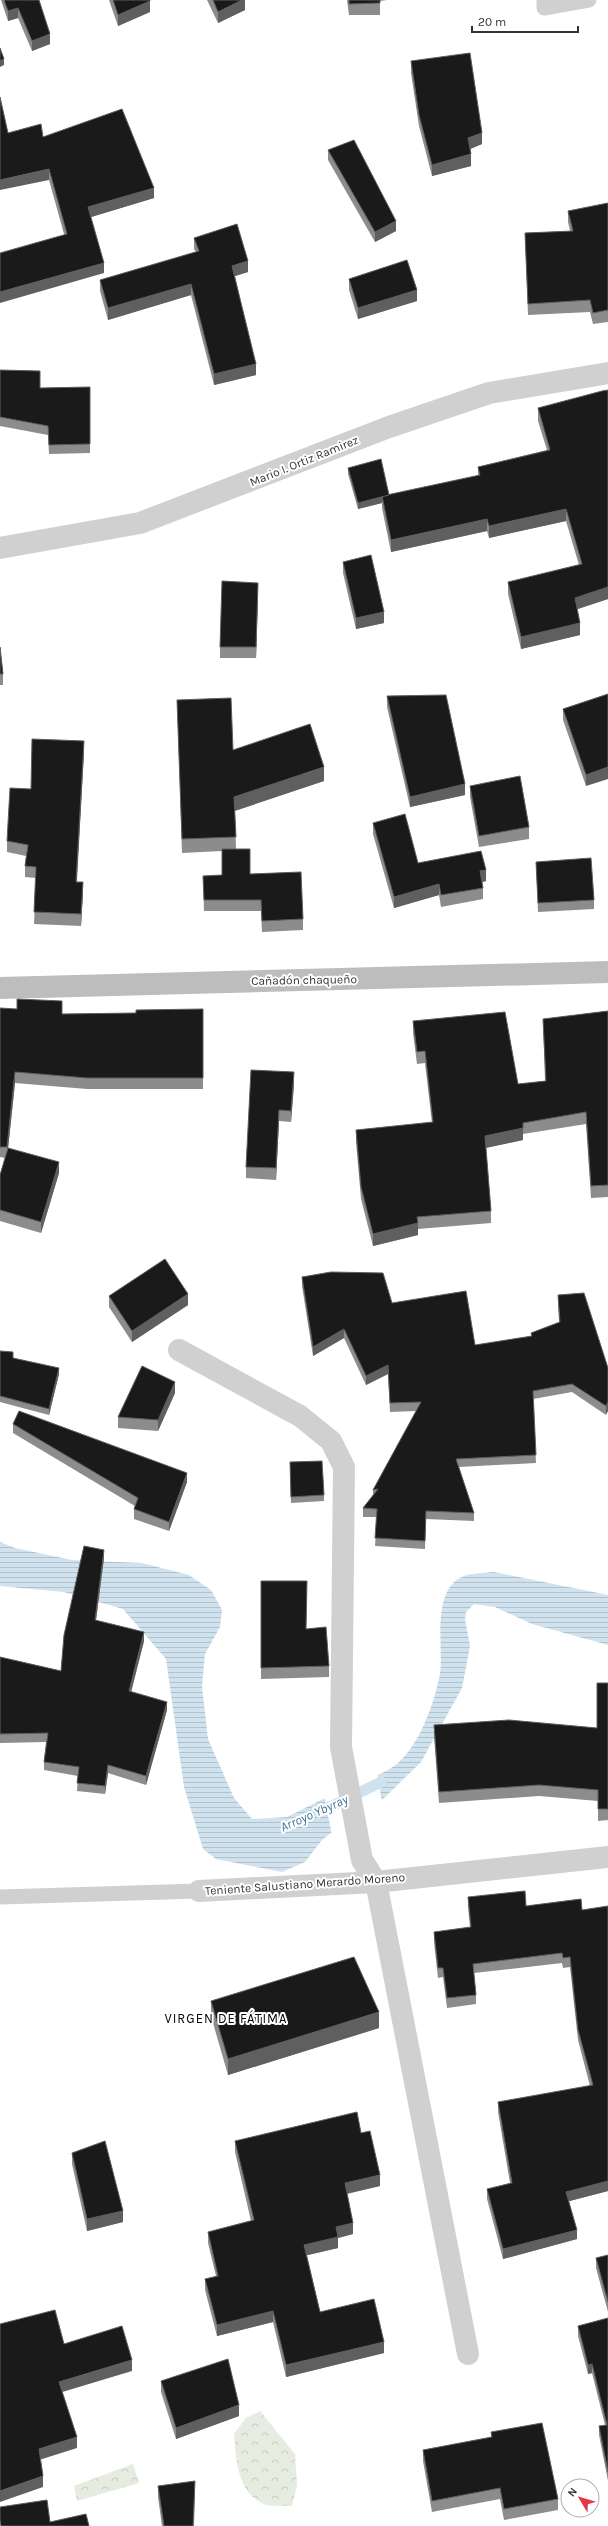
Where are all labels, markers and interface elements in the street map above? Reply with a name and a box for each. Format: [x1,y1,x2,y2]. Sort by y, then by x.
scale bar [472,8,578,34]
text: 20 m [478,15,506,29]
street label: Mario I. Ortiz Ramirez [248,433,361,489]
street label: Cañadón chaqueño [251,972,357,988]
water label: Arroyo Ybyray [278,1791,350,1835]
street label: Teniente Salustiano Merardo Moreno [205,1870,405,1898]
district label: VIRGEN DE FÁTIMA [164,2009,288,2026]
north arrow [560,2478,600,2518]
text: N [565,2485,580,2499]

